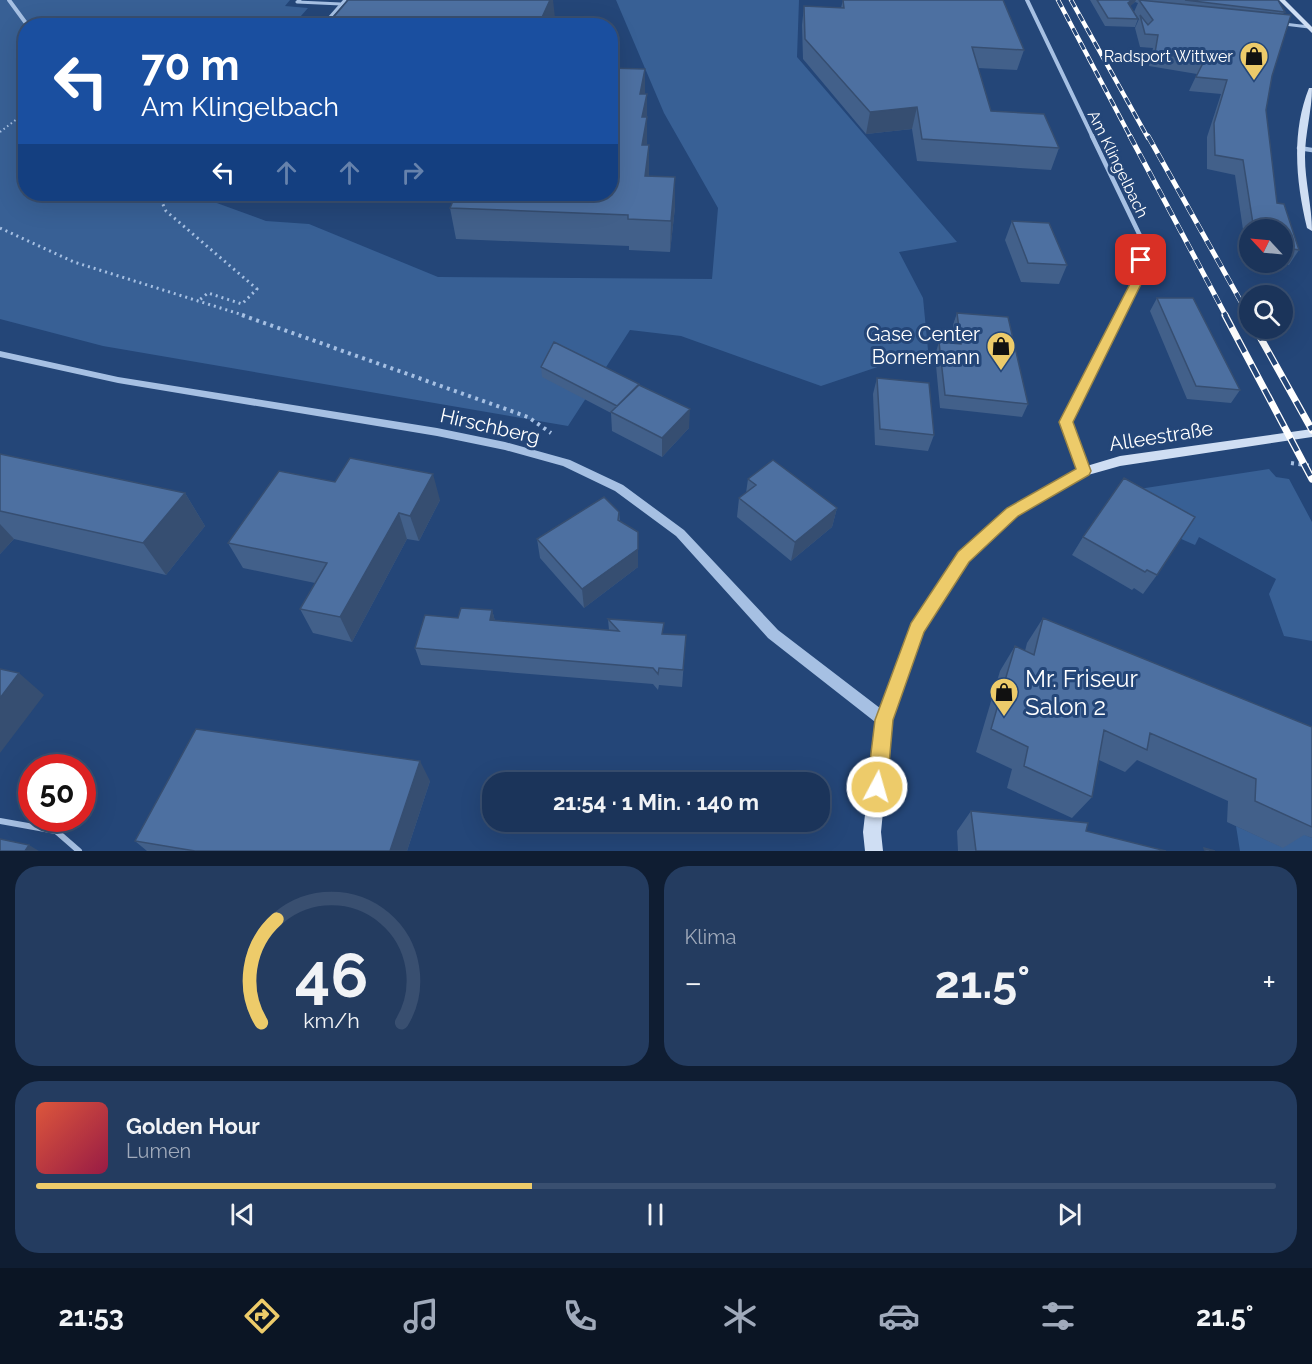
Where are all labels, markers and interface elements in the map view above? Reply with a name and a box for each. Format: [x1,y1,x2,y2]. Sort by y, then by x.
shop icon: Radsport Wittwer [1238,40,1270,82]
text: 70 m [141,41,240,90]
icon: left [42,42,120,120]
place label: Radsport Wittwer [1104,47,1233,66]
text: Am Klingelbach [141,91,339,122]
street label: Am Klingelbach [1084,107,1152,221]
icon: left [207,156,240,189]
icon: ahead [270,156,303,189]
icon: ahead [333,156,366,189]
icon: right [396,156,429,189]
north arrow [1239,219,1293,273]
map controls [1239,219,1293,339]
pin [1115,234,1166,285]
icon: arrive [1124,243,1157,276]
button: search [1239,285,1293,339]
place label: Gase Center Bornemann [866,322,980,369]
shop icon: Gase Center Bornemann [985,330,1017,372]
street label: Hirschberg [438,403,542,449]
street label: Alleestraße [1107,416,1215,456]
place label: Mr. Friseur Salon 2 [1025,664,1139,721]
shop icon: Mr. Friseur Salon 2 [988,676,1020,718]
speed limit sign: 50 [18,754,96,832]
position arrow [845,755,909,819]
text: 21:54 · 1 Min. · 140 m [553,789,759,815]
text: Klima [685,925,736,949]
text: 46 [295,938,368,1012]
text: 21.5° [935,956,1030,1009]
text: − [685,963,702,1002]
text: + [1262,963,1276,1002]
text: km/h [303,1008,360,1033]
text: Golden Hour [126,1113,260,1139]
text: Lumen [126,1139,191,1163]
icon: previous [226,1198,259,1231]
icon: pause [639,1198,672,1231]
icon: next [1053,1198,1086,1231]
icon: directions [241,1295,283,1337]
icon: music [400,1295,442,1337]
icon: phone [559,1295,601,1337]
icon: climate [719,1295,761,1337]
icon: car [878,1295,920,1337]
icon: filters [1037,1295,1079,1337]
text: 21:53 [59,1301,124,1332]
text: 21.5° [1196,1301,1253,1332]

